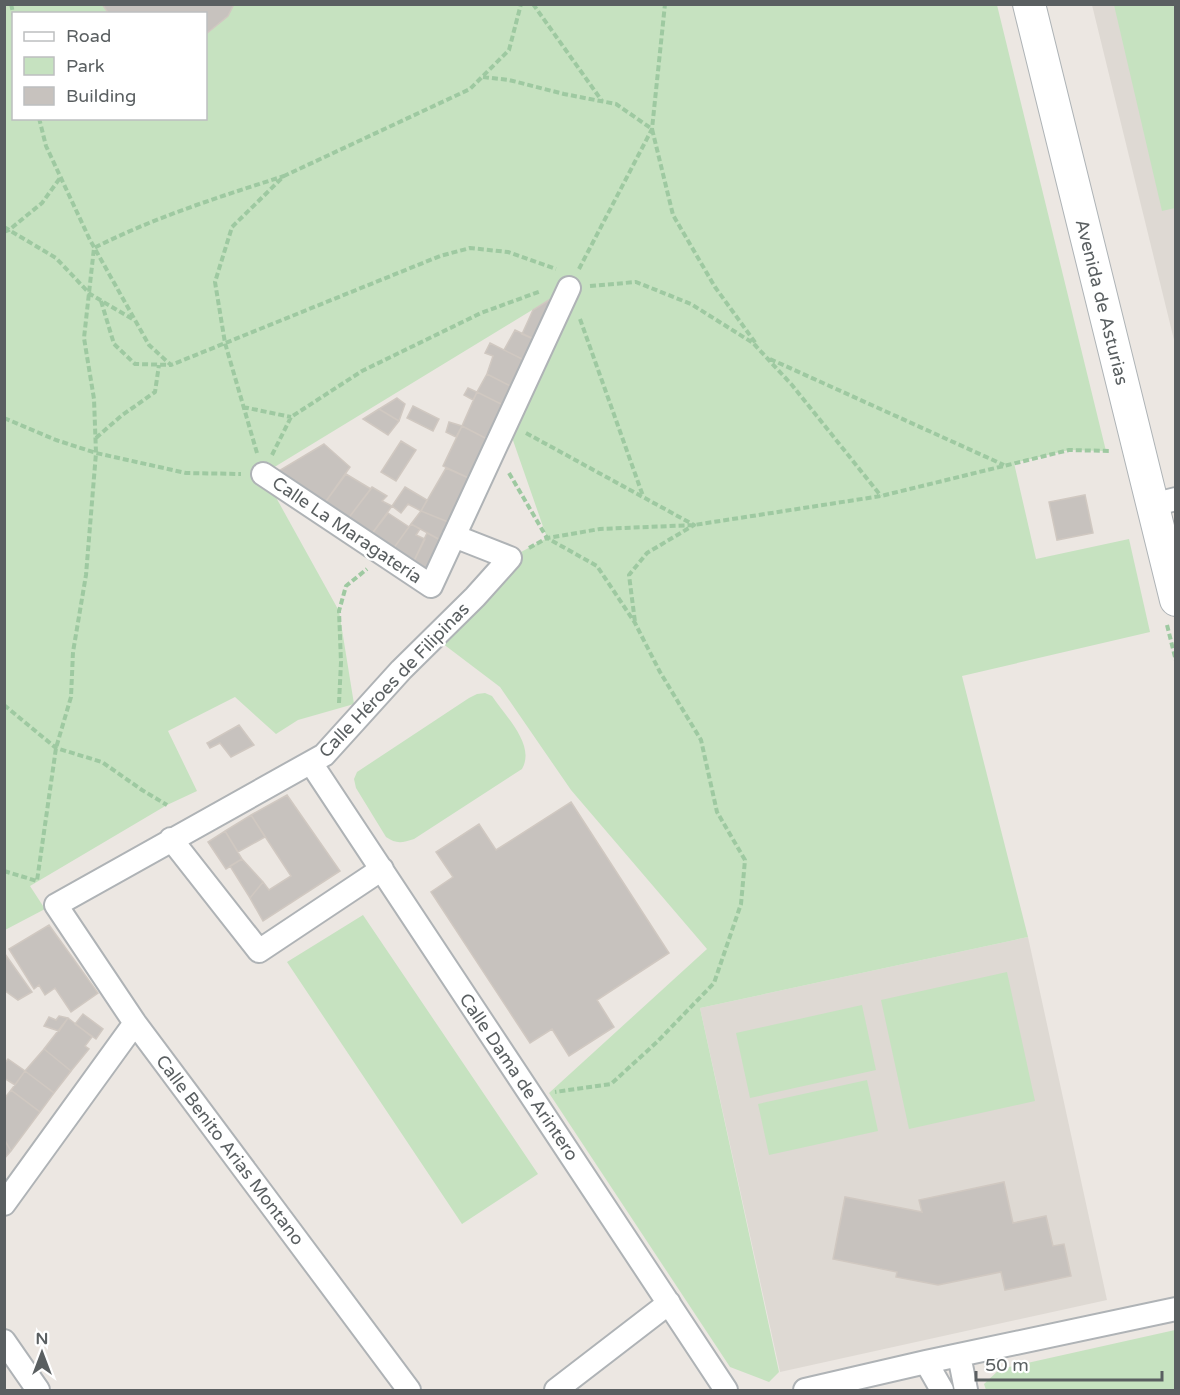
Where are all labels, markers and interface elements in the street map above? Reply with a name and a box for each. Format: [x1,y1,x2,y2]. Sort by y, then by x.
legend [12,12,207,120]
text: Road [66,25,111,47]
text: Park [66,55,105,77]
text: Building [66,85,136,107]
street label: Avenida de Asturias [1071,217,1133,387]
street label: Calle La Maragatería [268,472,426,588]
street label: Calle Héroes de Filipinas [314,598,474,762]
street label: Calle Dama de Arintero [455,989,583,1165]
street label: Calle Benito Arias Montano [151,1050,309,1250]
north arrow [12,1323,72,1383]
text: N [36,1329,48,1349]
scale bar [976,1344,1162,1382]
text: 50 m [985,1354,1029,1376]

